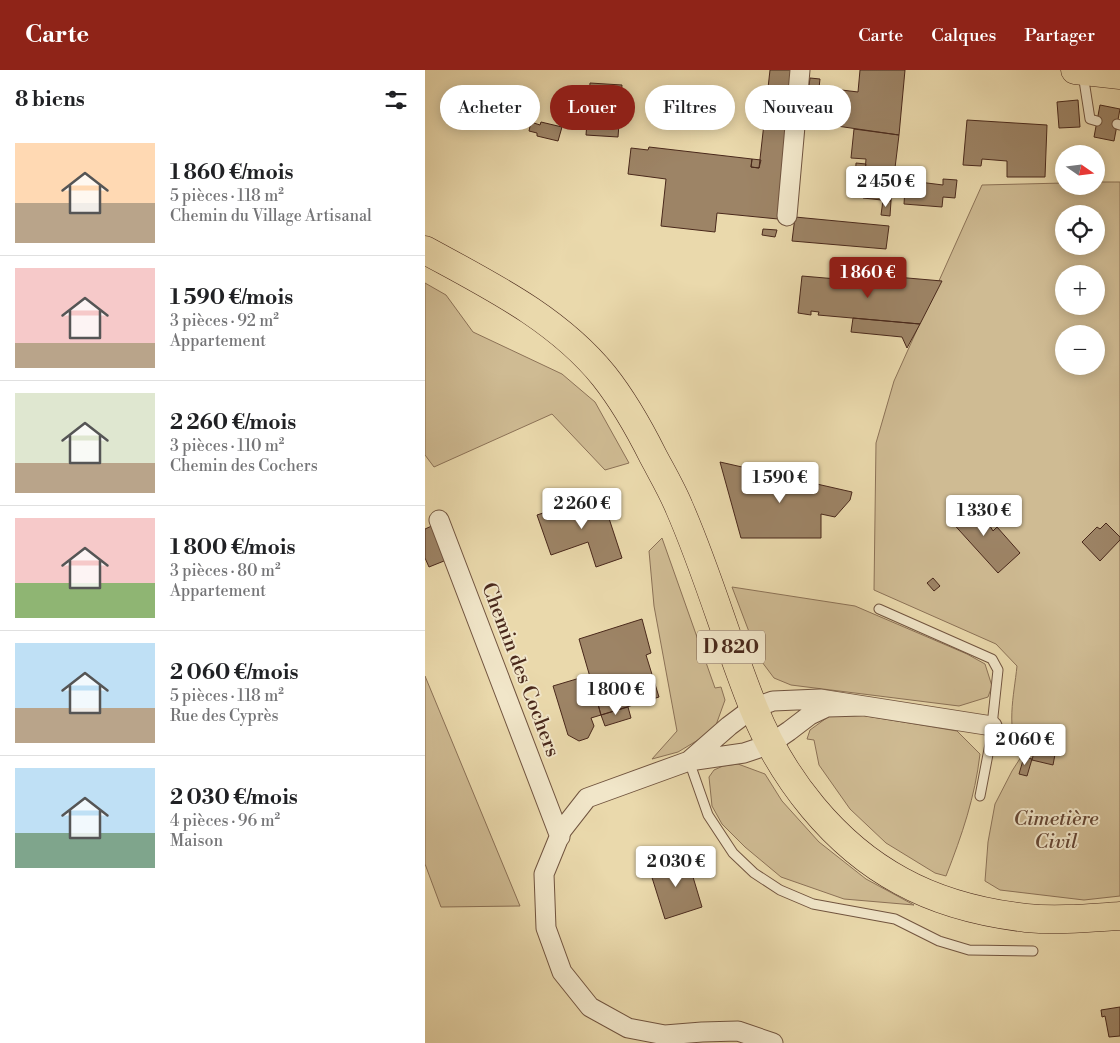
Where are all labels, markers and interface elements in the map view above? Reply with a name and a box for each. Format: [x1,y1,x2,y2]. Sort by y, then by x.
text: Carte [25,20,89,50]
text: Carte [858,24,903,47]
text: Calques [931,24,996,47]
text: Partager [1024,24,1095,47]
chip: Acheter [440,85,540,130]
chip: Louer [550,85,635,130]
chip: Filtres [645,85,735,130]
chip: Nouveau [745,85,851,130]
icon: filters [382,86,410,114]
text: 8 biens [15,87,85,113]
north arrow [1055,145,1105,195]
map controls [1055,145,1105,375]
text: 1 860 €/mois [170,160,294,186]
icon: home [55,163,115,223]
pin: 2 450 € [840,166,932,208]
text: 2 450 € [857,172,915,192]
text: 5 pièces · 118 m² [170,186,284,206]
button: locate [1055,205,1105,255]
text: Chemin du Village Artisanal [170,206,372,226]
pin: 1 860 € [822,256,914,299]
text: 1 860 € [840,263,896,283]
button: + [1055,265,1105,315]
text: 1 590 €/mois [170,285,293,311]
icon: home [55,288,115,348]
text: 3 pièces · 92 m² [170,311,279,331]
button: − [1055,325,1105,375]
text: Appartement [170,331,266,351]
text: 2 260 €/mois [170,410,296,436]
icon: home [55,413,115,473]
text: 3 pièces · 110 m² [170,436,284,456]
text: Chemin des Cochers [170,456,318,476]
pin: 1 590 € [734,462,826,504]
text: 1 590 € [753,468,807,488]
pin: 2 260 € [536,488,628,530]
text: 2 260 € [553,494,611,514]
pin: 1 330 € [938,494,1030,537]
text: 1 330 € [957,501,1011,521]
text: 1 800 €/mois [170,535,296,561]
icon: home [55,538,115,598]
text: 3 pièces · 80 m² [170,561,280,581]
street label: Chemin des Cochers [475,579,565,761]
text: Appartement [170,581,266,601]
road number: D 820 [697,630,765,664]
text: 2 060 €/mois [170,660,298,686]
icon: home [55,663,115,723]
pin: 1 800 € [570,674,662,716]
text: 1 800 € [588,680,644,700]
text: 5 pièces · 118 m² [170,686,284,706]
text: Rue des Cyprès [170,706,279,726]
pin: 2 060 € [979,724,1071,766]
text: 2 060 € [996,730,1054,750]
text: 2 030 €/mois [170,785,298,811]
icon: home [55,788,115,848]
park label: Cimetière Civil [1013,807,1099,855]
text: 4 pièces · 96 m² [170,811,280,831]
text: Maison [170,831,223,851]
pin: 2 030 € [630,846,722,888]
text: 2 030 € [647,852,705,872]

